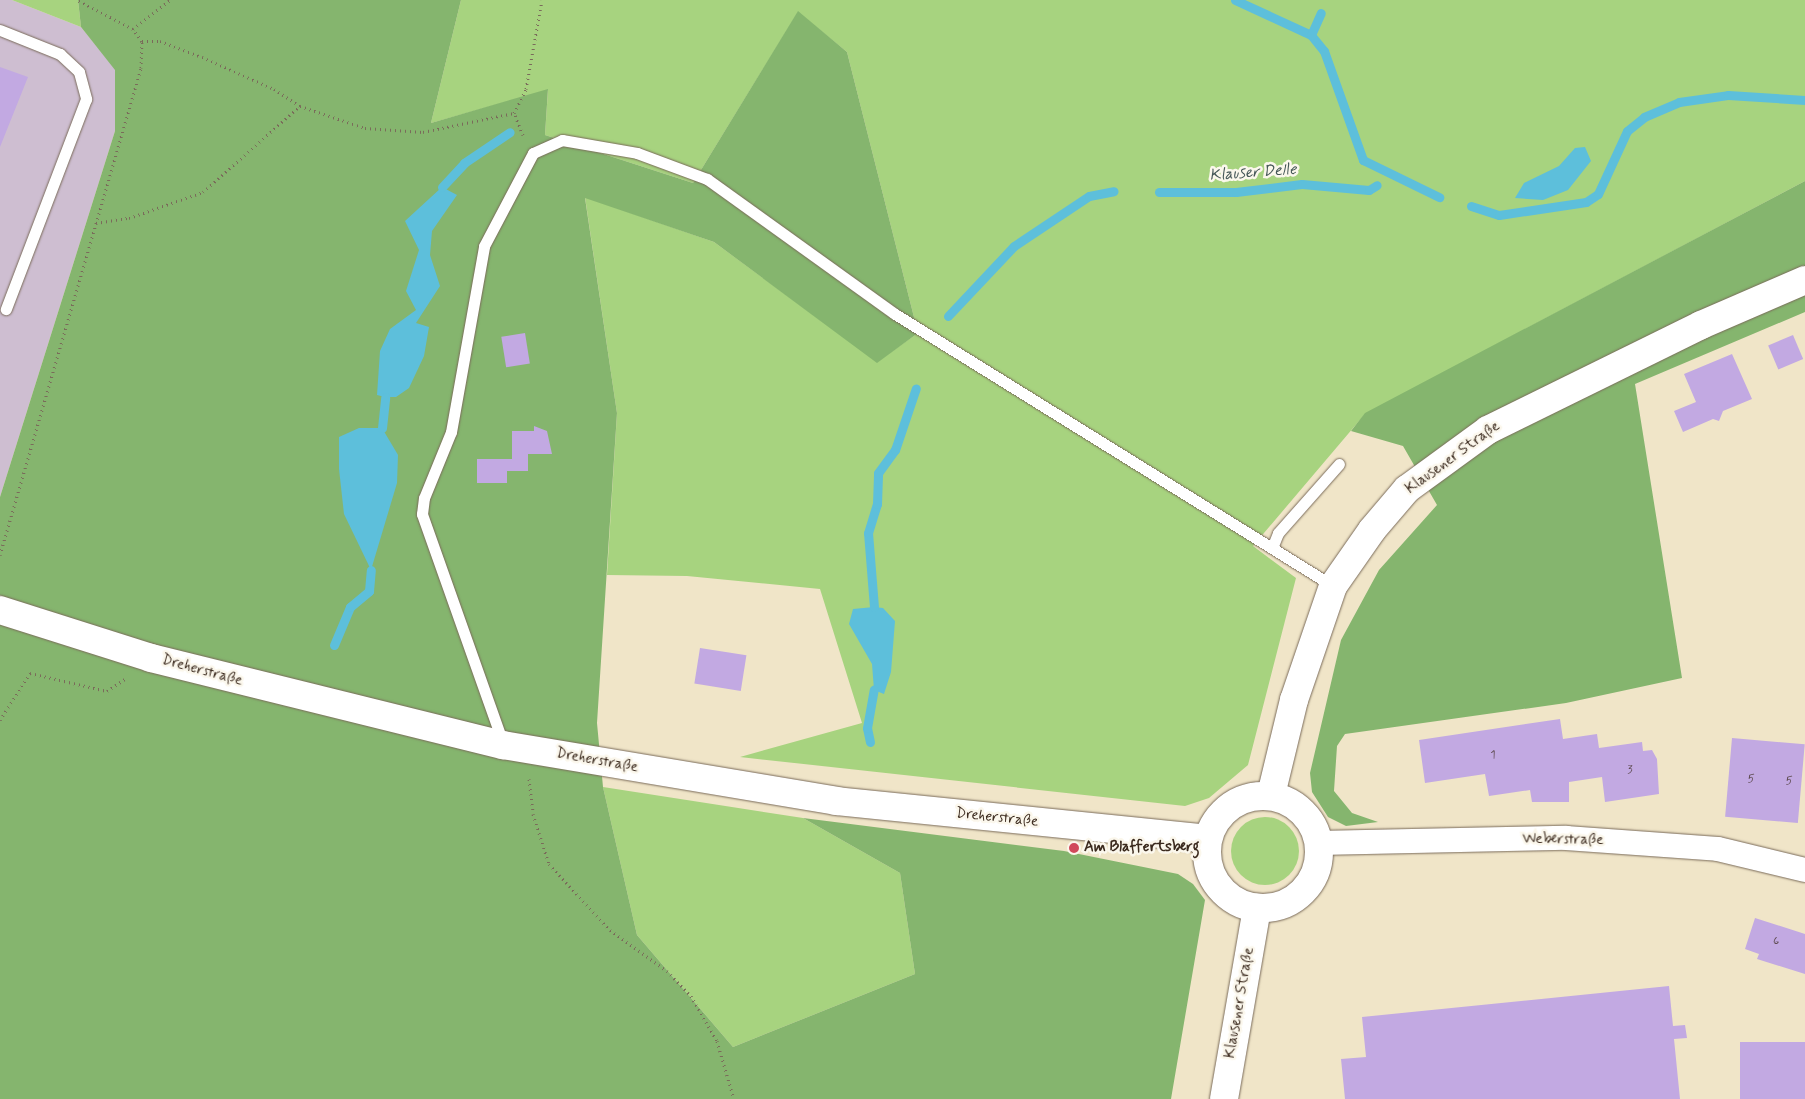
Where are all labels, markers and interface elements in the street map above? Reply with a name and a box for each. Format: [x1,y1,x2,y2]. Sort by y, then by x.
water label: Klauser Delle [1209,160,1297,186]
street label: Klausener Straße [1403,418,1503,498]
street label: Dreherstraße [160,652,244,690]
street label: Dreherstraße [555,745,639,777]
house number: 1 [1490,749,1496,763]
house number: 3 [1627,764,1633,778]
house number: 5 [1747,773,1755,787]
house number: 5 [1785,775,1793,789]
street label: Dreherstraße [955,805,1039,831]
street label: Weberstraße [1522,830,1604,850]
place label: Am Blaffertsberg [1084,839,1197,857]
marker: Am Blaffertsberg [1068,842,1080,854]
house number: 6 [1773,935,1779,949]
street label: Klausener Straße [1222,947,1258,1059]

